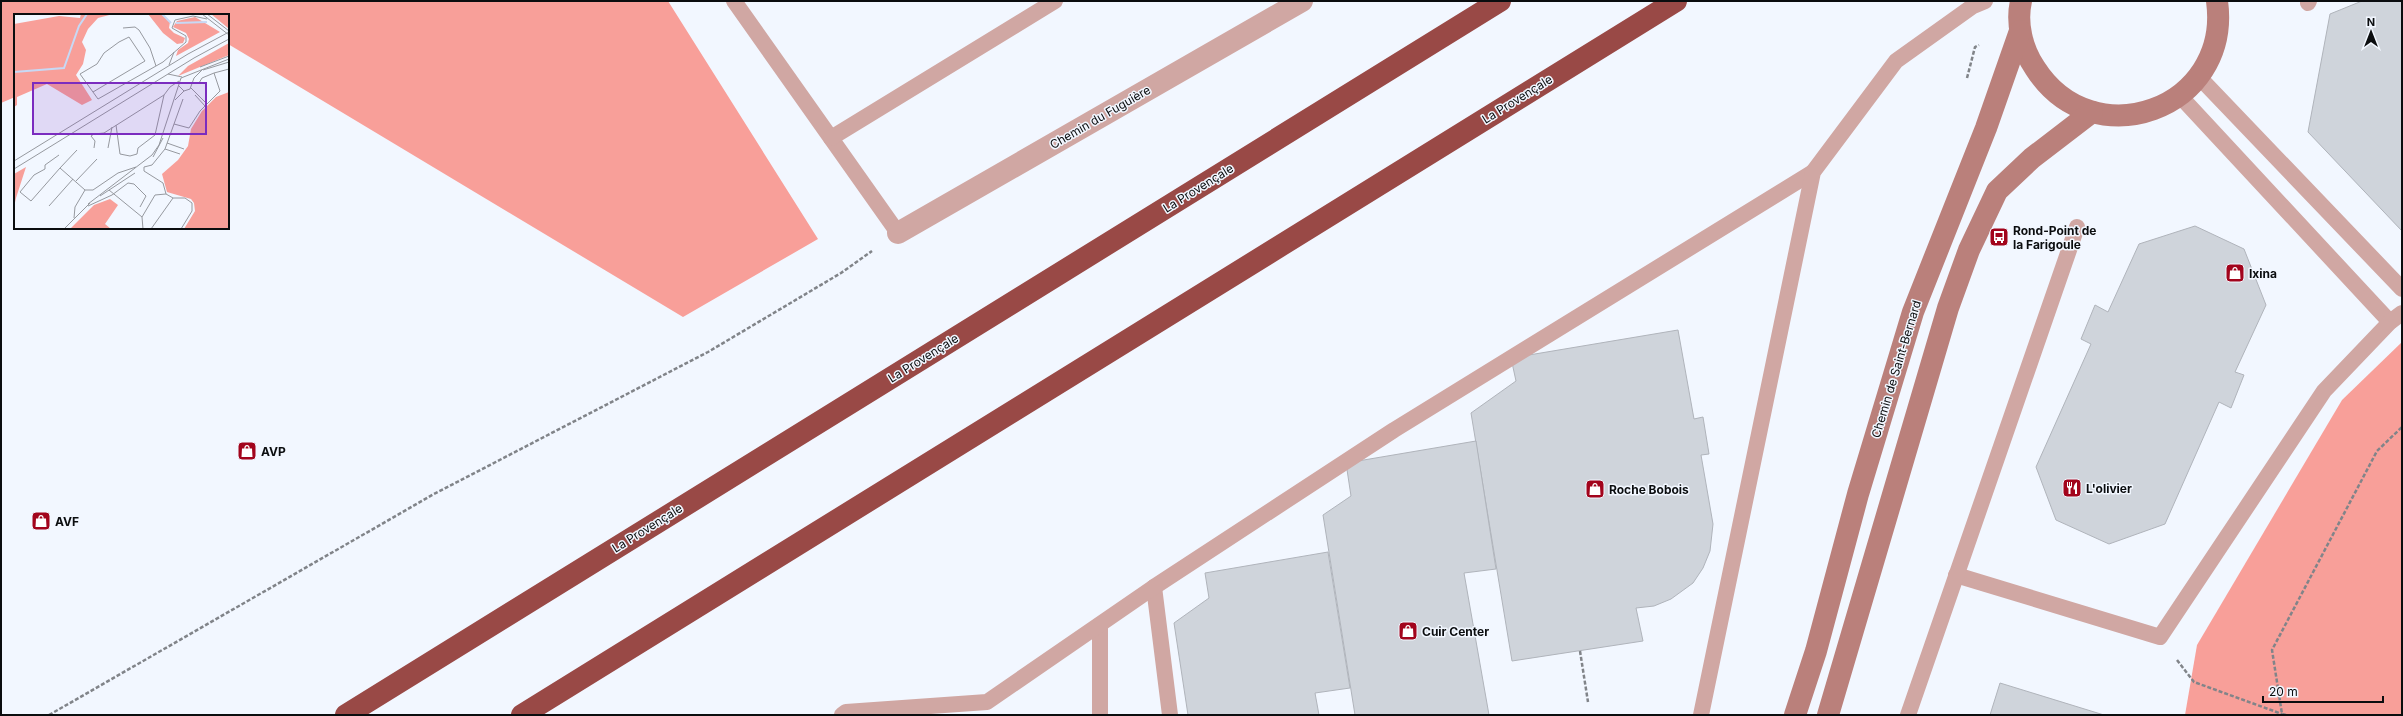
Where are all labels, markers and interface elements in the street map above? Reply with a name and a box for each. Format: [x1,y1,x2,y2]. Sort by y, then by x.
north arrow [2351,12,2391,52]
inset map [14,14,229,229]
text: N [2367,15,2375,29]
street label: La Provençale [1479,71,1555,127]
street label: Chemin du Fuguière [1047,82,1153,152]
street label: La Provençale [1160,160,1236,216]
place label: Rond-Point de la Farigoule [2013,223,2096,252]
bus stop icon: Rond-Point de la Farigoule [1988,226,2010,248]
shop icon: Ixina [2224,262,2246,284]
place label: Ixina [2249,266,2277,281]
street label: Chemin de Saint-Bernard [1868,298,1924,440]
street label: La Provençale [885,330,961,386]
shop icon: AVP [236,440,258,462]
place label: AVP [261,444,286,459]
restaurant icon: L'olivier [2061,477,2083,499]
shop icon: Roche Bobois [1584,478,1606,500]
place label: L'olivier [2086,481,2132,496]
place label: Roche Bobois [1609,482,1689,497]
street label: La Provençale [609,500,685,556]
shop icon: AVF [30,510,52,532]
place label: AVF [55,514,79,529]
shop icon: Cuir Center [1397,620,1419,642]
place label: Cuir Center [1422,624,1489,639]
scale bar [2263,678,2383,704]
text: 20 m [2269,684,2298,699]

